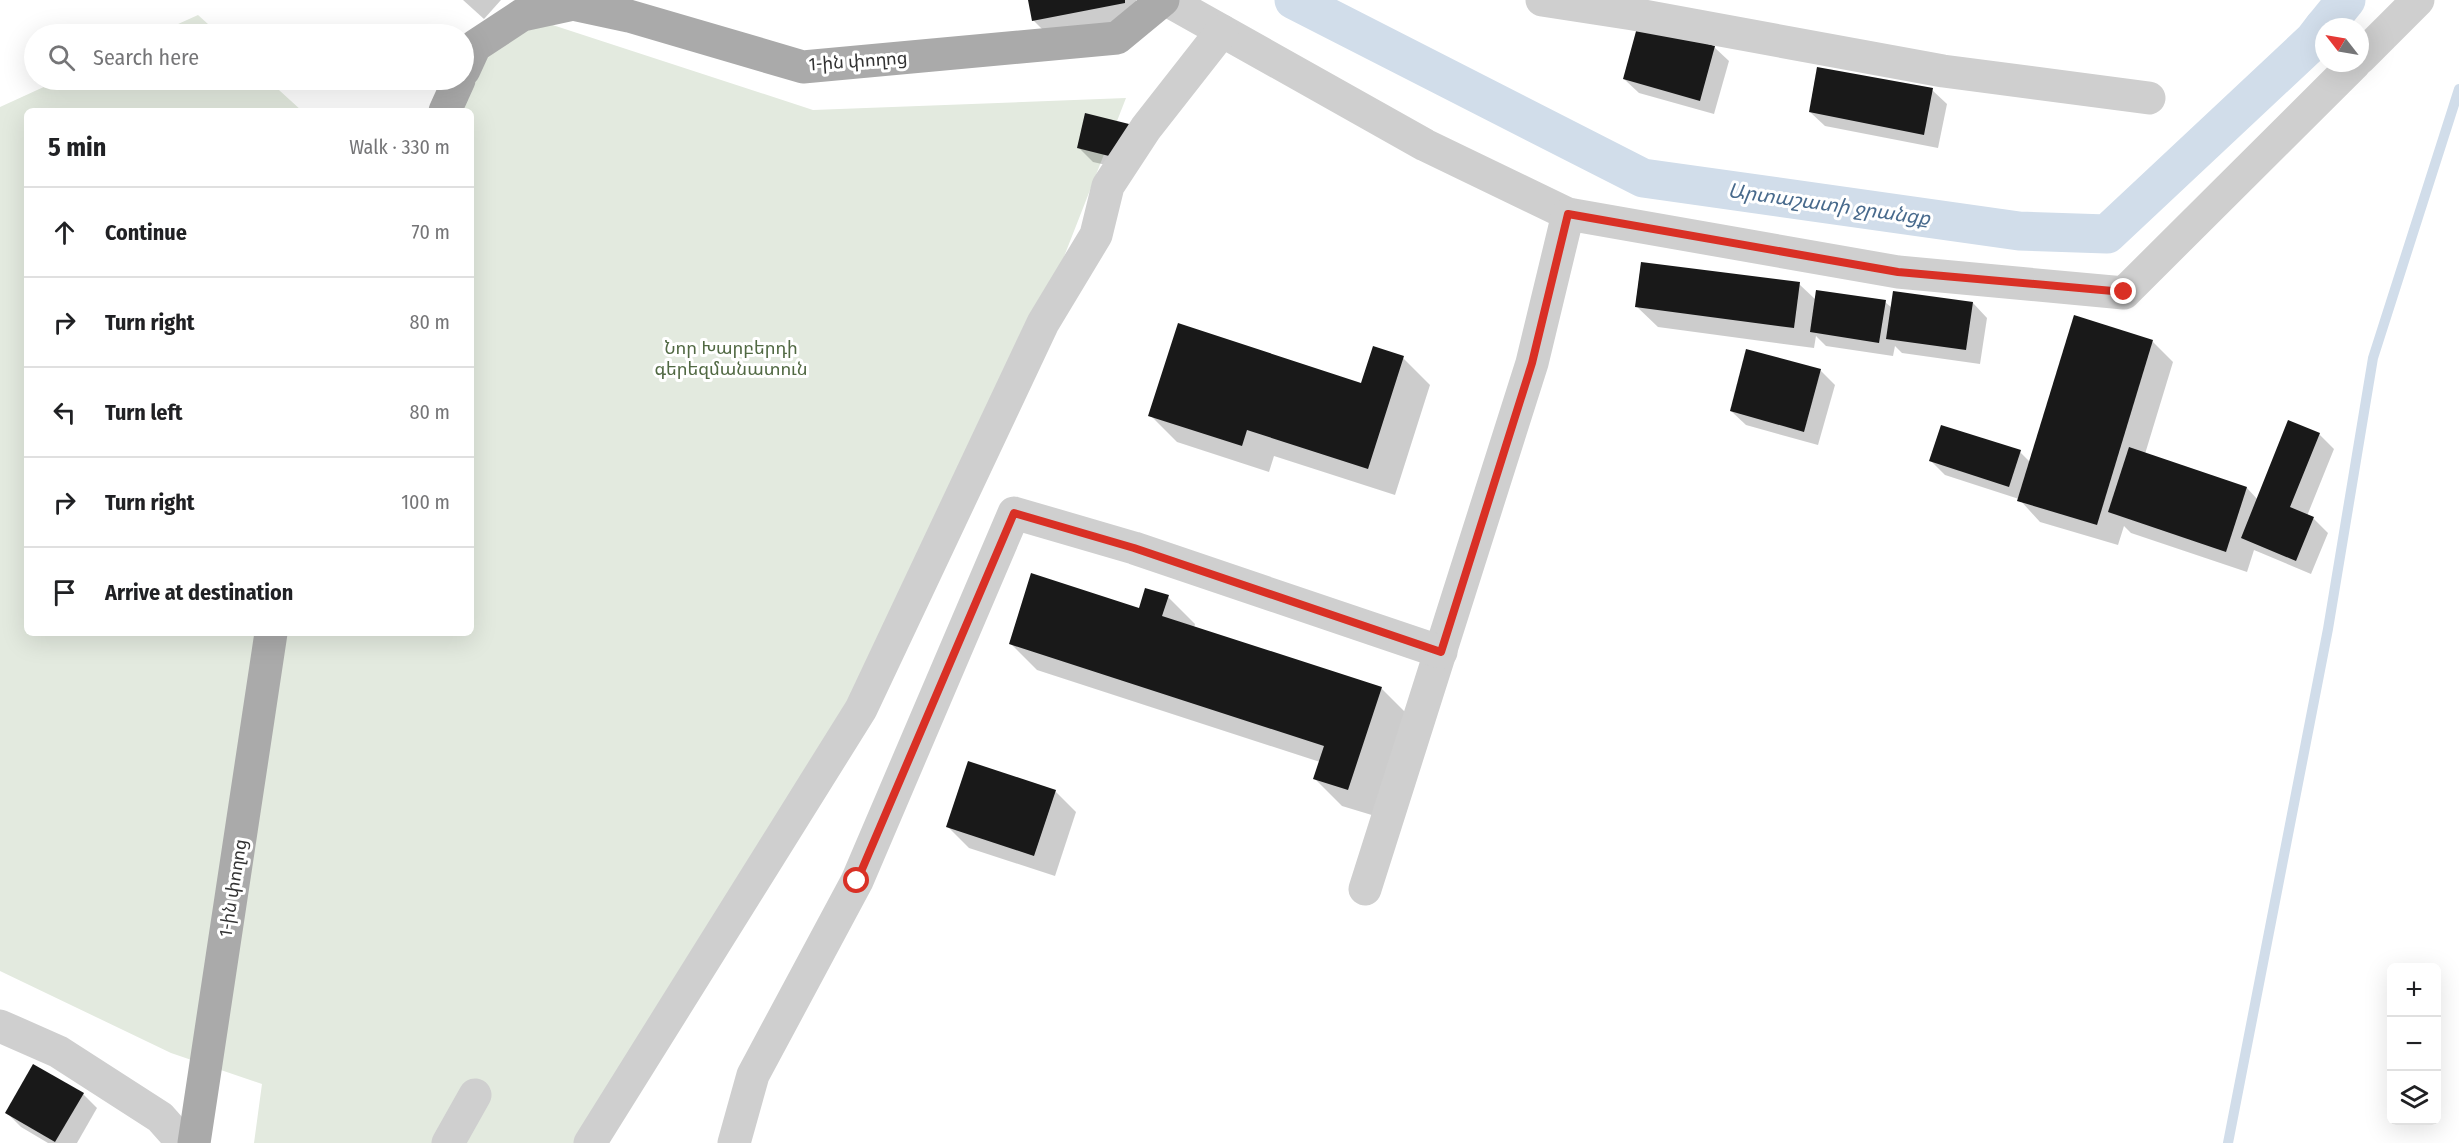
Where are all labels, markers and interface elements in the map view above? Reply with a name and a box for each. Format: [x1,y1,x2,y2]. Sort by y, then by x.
north arrow [2315,18,2369,72]
search box [24,24,474,90]
icon: search [45,41,78,74]
text: Search here [93,44,199,71]
street label: 1-ին փողոց [808,47,908,75]
text: 5 min [48,132,106,163]
text: Walk · 330 m [349,135,450,159]
water label: Արտաշատի ջրանցք [1726,178,1933,230]
icon: ahead [48,216,81,249]
text: Continue [105,219,187,246]
text: 70 m [412,220,450,244]
route end [2110,278,2136,304]
icon: right [48,306,81,339]
text: Turn right [105,309,194,336]
text: 80 m [410,310,450,334]
park label: Նոր Խարբերդի գերեզմանատուն [654,337,808,380]
icon: left [48,396,81,429]
text: Turn left [105,399,183,426]
text: 80 m [410,400,450,424]
icon: right [48,486,81,519]
text: Turn right [105,489,194,516]
text: 100 m [401,490,450,514]
icon: arrive [48,576,81,609]
text: Arrive at destination [105,579,293,606]
street label: 1-ին փողոց [214,837,252,939]
route start [843,867,869,893]
map controls [2387,963,2441,1125]
button: + [2387,963,2441,1017]
button: − [2387,1017,2441,1071]
button: layers [2387,1071,2441,1125]

